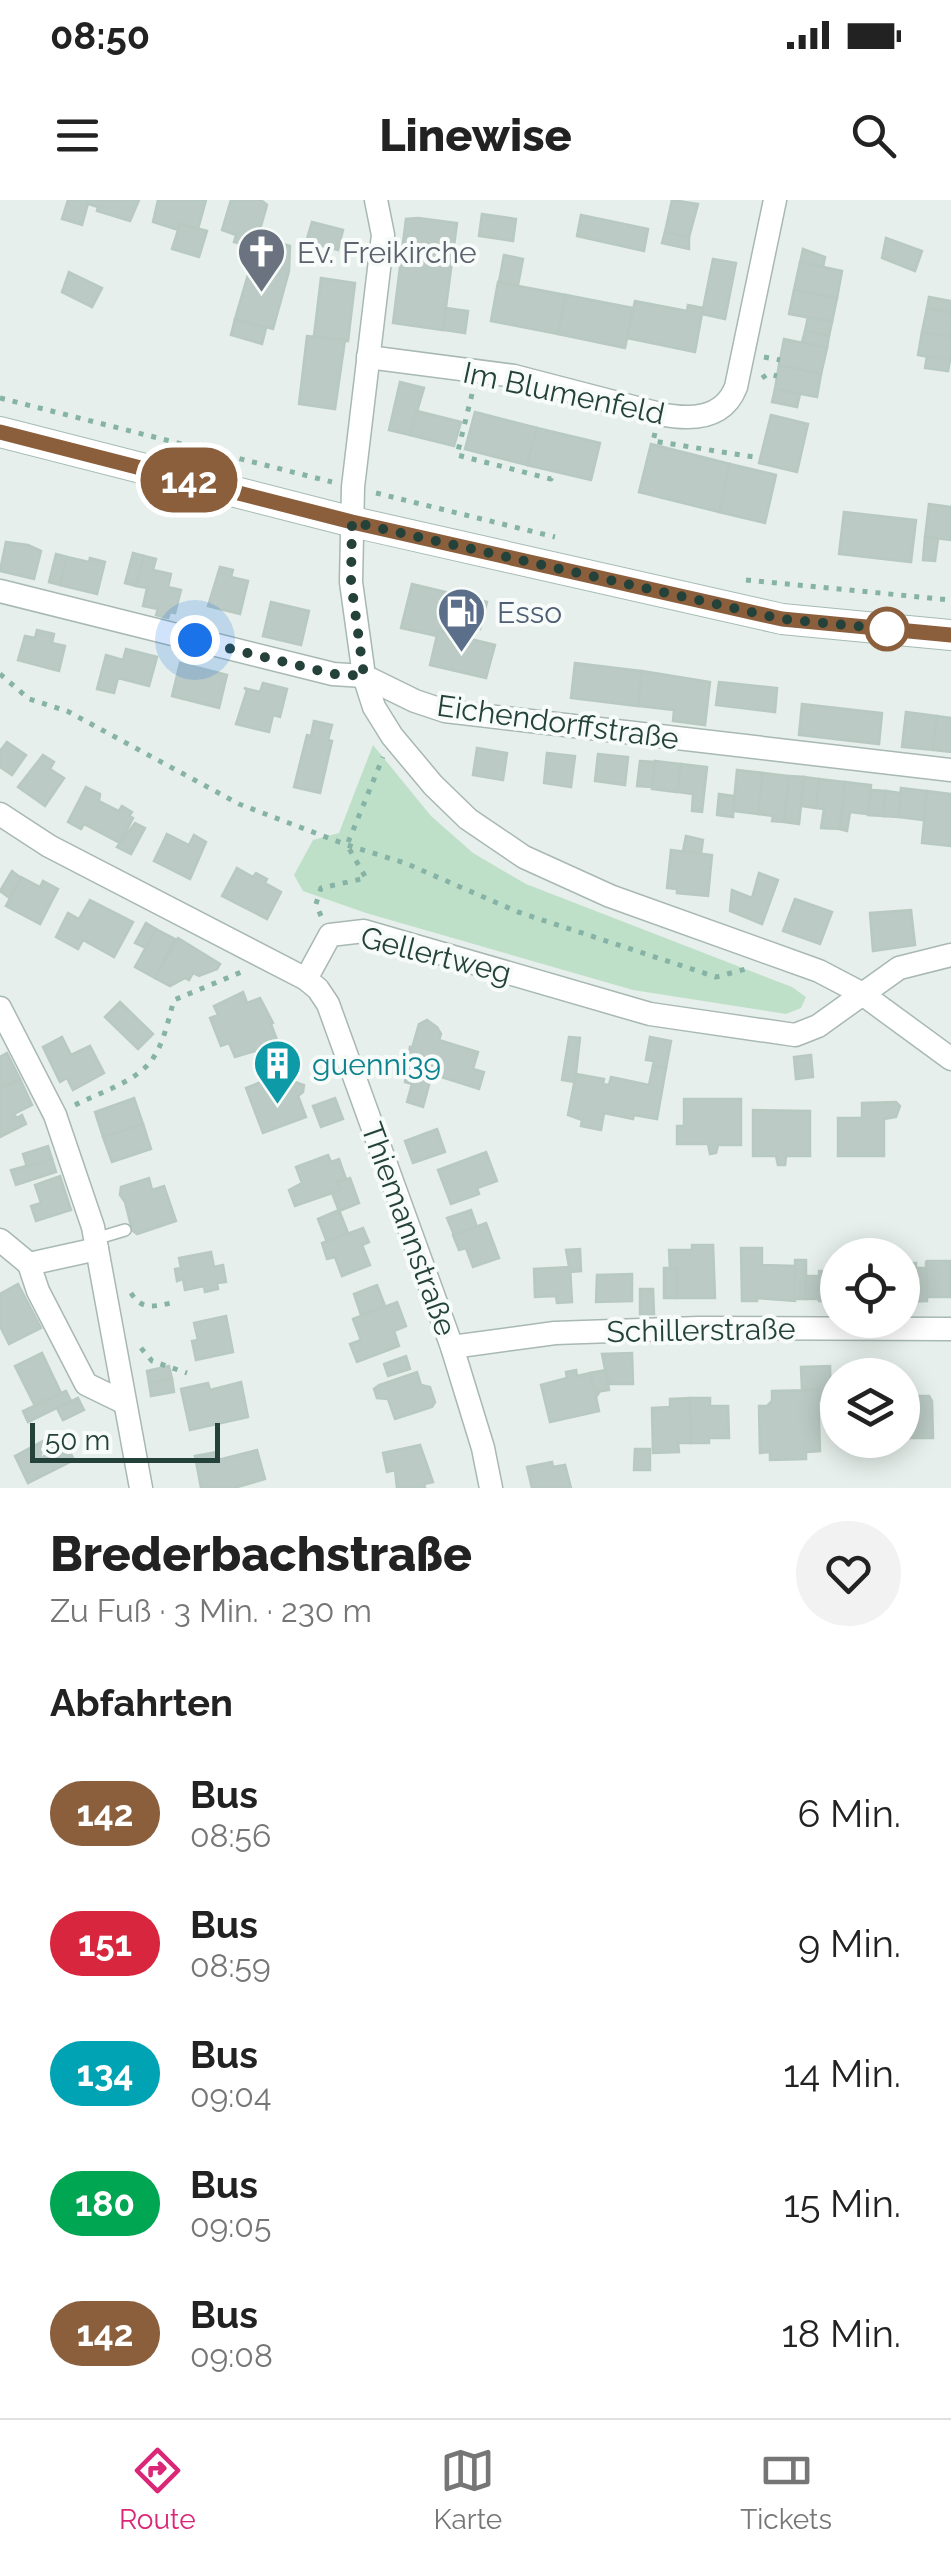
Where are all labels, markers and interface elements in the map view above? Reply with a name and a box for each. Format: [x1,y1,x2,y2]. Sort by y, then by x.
text: 08:50 [50,13,150,58]
icon: menu [50,108,105,163]
icon: search [846,108,901,163]
text: Linewise [379,109,572,162]
church icon: Ev. Freikirche [236,226,288,294]
place label: Ev. Freikirche [297,235,477,270]
street label: Im Blumenfeld [460,355,668,431]
line badge: 142 [132,448,246,512]
text: 142 [160,460,218,501]
fuel station icon: Esso [436,586,488,654]
place label: Esso [497,595,562,630]
unlabelled marker [866,608,908,650]
your location [170,615,220,665]
street label: Eichendorffstraße [435,688,681,756]
street label: Gellertweg [357,919,515,991]
building icon: guenni39 [251,1038,303,1106]
place label: guenni39 [312,1047,441,1082]
street label: Thiemannstraße [354,1118,464,1340]
map controls [820,1238,920,1458]
button: locate [820,1238,920,1338]
street label: Schillerstraße [606,1311,796,1349]
button: layers [820,1358,920,1458]
scale bar [30,1418,220,1462]
text: 50 m [45,1424,110,1457]
button: heart [796,1521,901,1626]
text: Brederbachstraße [50,1526,472,1582]
text: Zu Fuß · 3 Min. · 230 m [50,1592,372,1629]
text: Abfahrten [50,1680,233,1725]
text: Bus [190,1772,258,1817]
text: 6 Min. [797,1791,901,1836]
text: 142 [76,1793,134,1834]
text: 08:56 [190,1817,271,1854]
text: Bus [190,1902,258,1947]
text: 9 Min. [798,1921,901,1966]
text: 151 [78,1923,132,1964]
text: 08:59 [190,1947,271,1984]
text: Bus [190,2032,258,2077]
text: 14 Min. [783,2051,901,2096]
text: 134 [77,2053,133,2094]
text: 09:04 [190,2077,271,2114]
text: Bus [190,2162,258,2207]
text: 15 Min. [783,2181,901,2226]
text: 180 [75,2183,135,2224]
text: 09:05 [190,2207,271,2244]
text: Bus [190,2292,258,2337]
text: 18 Min. [782,2311,901,2356]
text: 142 [76,2313,134,2354]
text: 09:08 [190,2337,273,2374]
tab: Route [119,2443,196,2536]
tab: Karte [434,2443,502,2536]
tab: Tickets [740,2443,832,2536]

